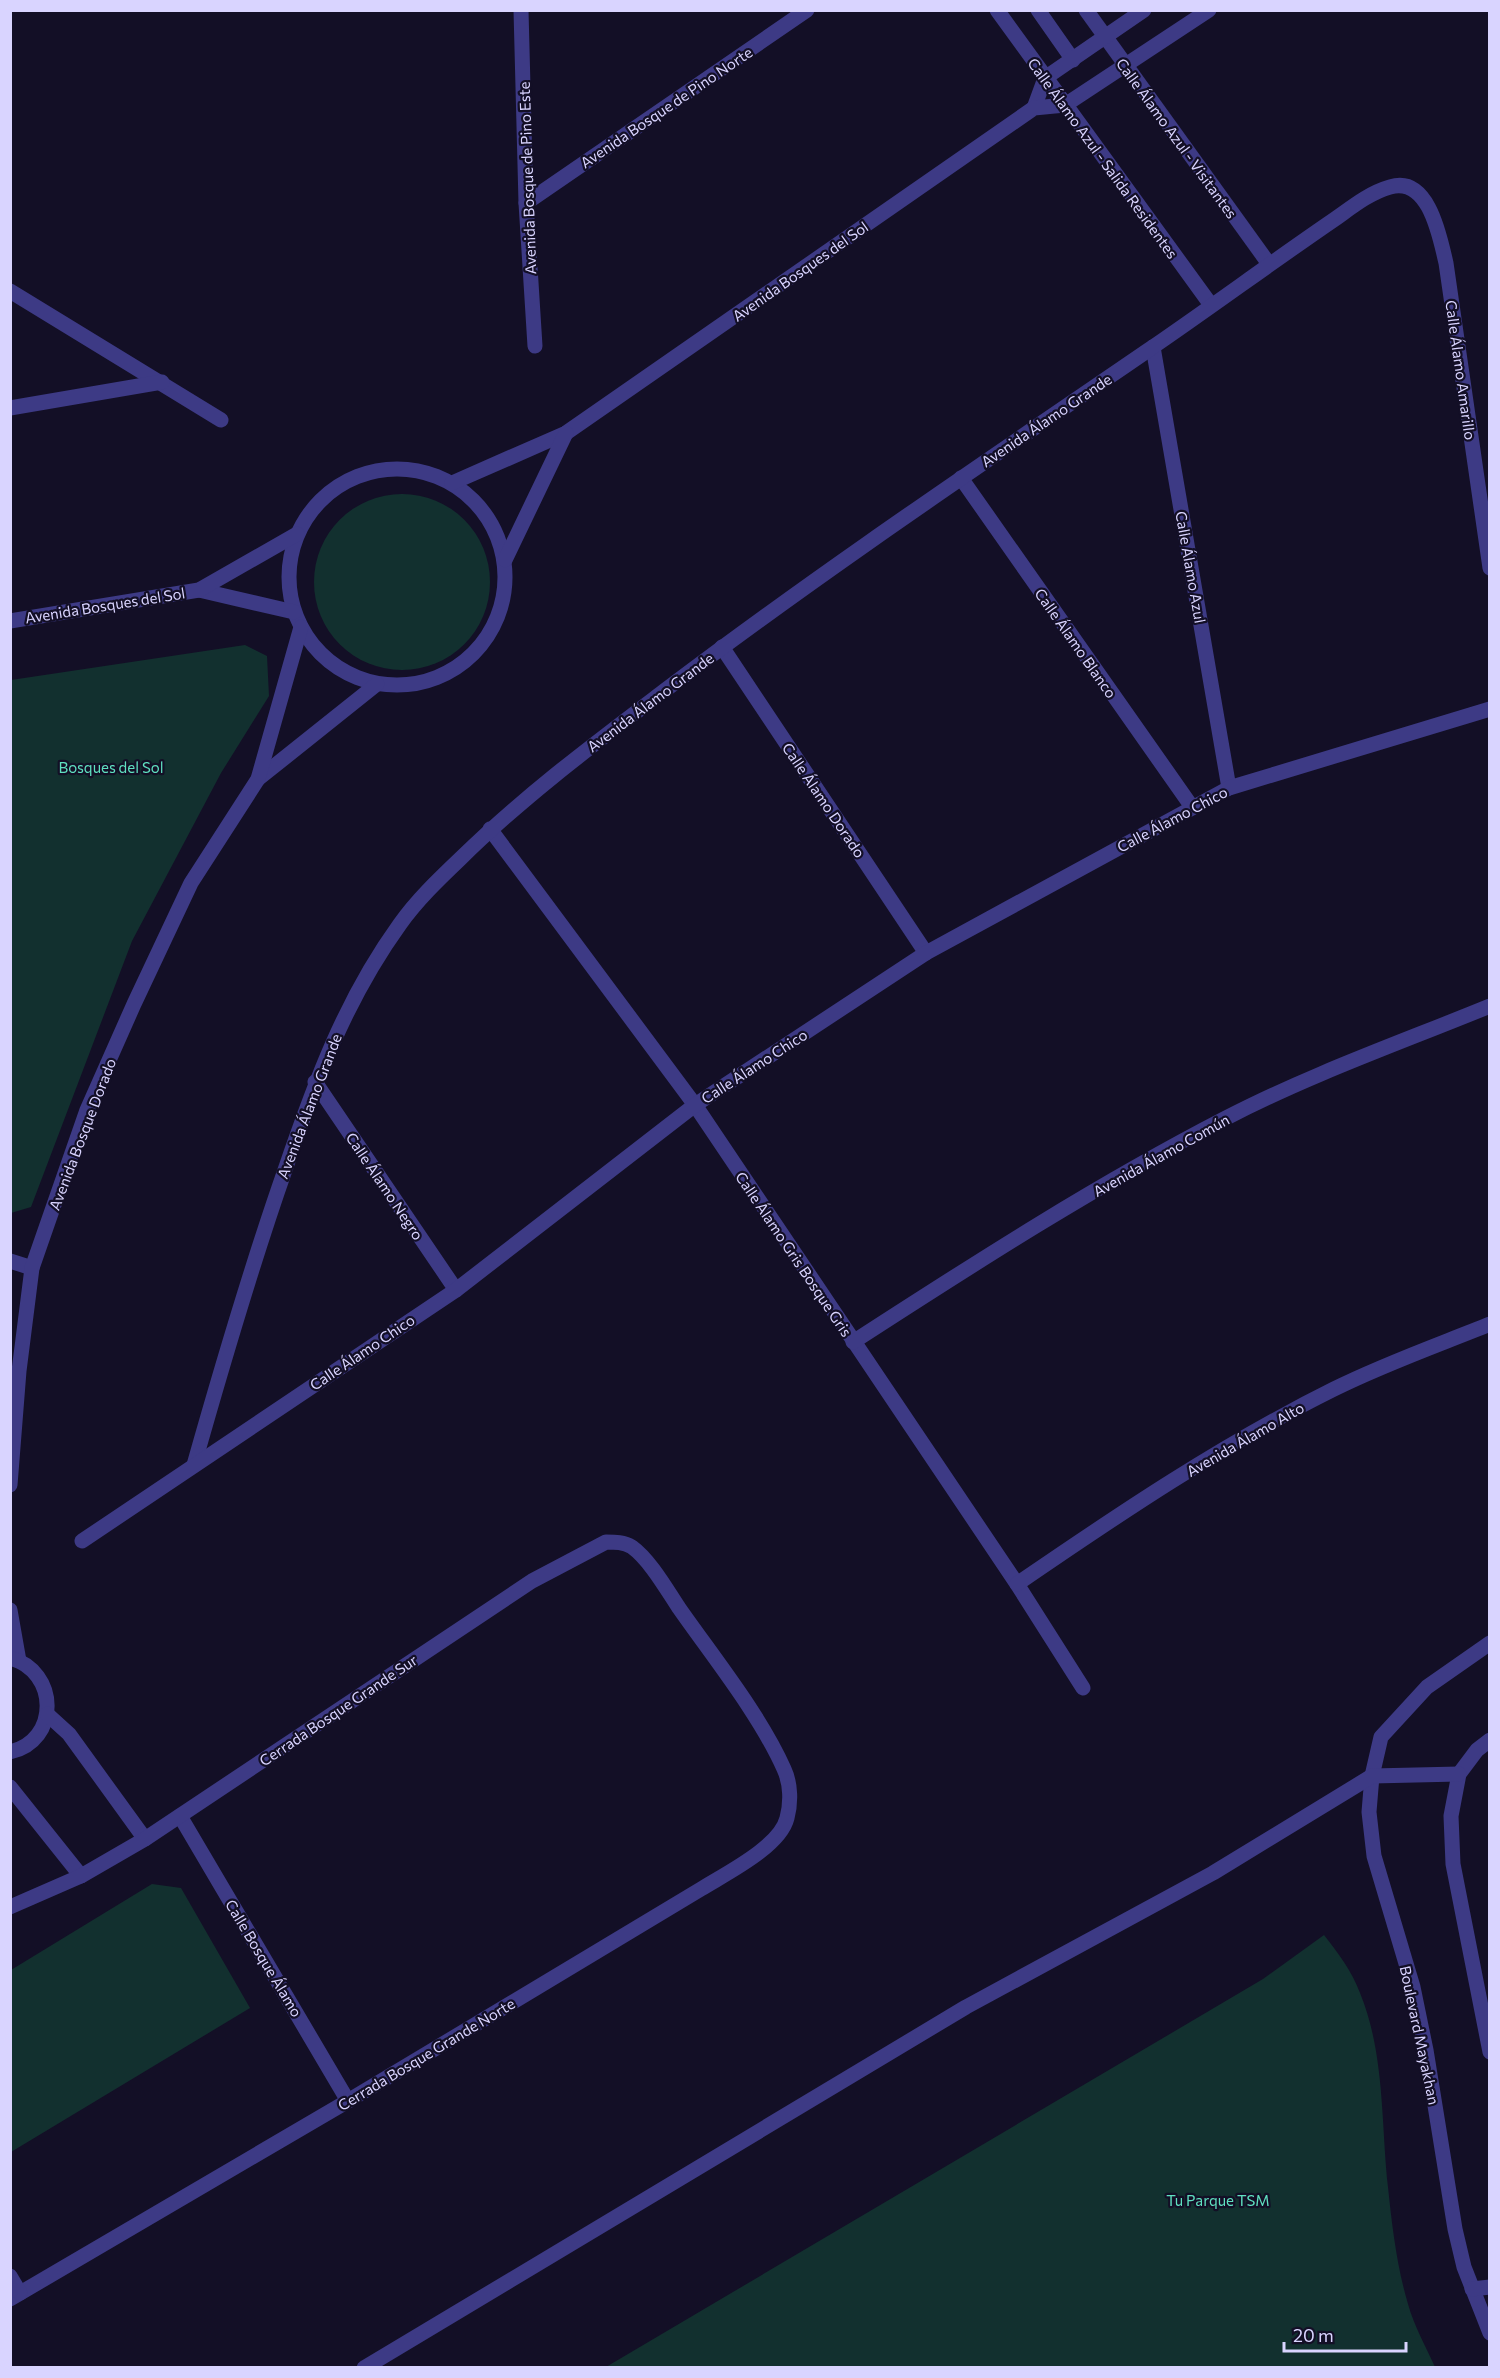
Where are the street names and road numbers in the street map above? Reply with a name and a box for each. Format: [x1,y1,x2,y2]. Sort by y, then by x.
street label: Avenida Bosque de Pino Norte [577,43,755,171]
street label: Calle Álamo Azul - Salida Residentes [1024,54,1183,262]
street label: Calle Álamo Azul - Visitantes [1113,54,1242,222]
street label: Avenida Bosque de Pino Este [515,81,539,275]
street label: Avenida Bosques del Sol [729,217,871,325]
street label: Calle Álamo Amarillo [1442,299,1481,441]
street label: Avenida Álamo Grande [977,369,1115,470]
street label: Calle Álamo Azul [1172,509,1211,624]
street label: Avenida Bosques del Sol [24,583,186,627]
street label: Calle Álamo Blanco [1031,584,1121,701]
street label: Avenida Álamo Grande [583,648,717,755]
street label: Calle Álamo Dorado [779,739,870,861]
street label: Calle Álamo Chico [1113,781,1230,856]
street label: Calle Álamo Chico [697,1024,810,1107]
street label: Avenida Álamo Grande [272,1031,345,1181]
street label: Avenida Bosque Dorado [45,1055,119,1213]
street label: Avenida Álamo Común [1089,1109,1232,1200]
street label: Calle Álamo Negro [342,1128,428,1243]
street label: Calle Álamo Gris Bosque Gris [732,1168,857,1340]
street label: Calle Álamo Chico [306,1309,418,1394]
street label: Avenida Álamo Alto [1182,1397,1307,1480]
street label: Cerrada Bosque Grande Sur [256,1650,420,1770]
street label: Calle Bosque Álamo [222,1895,307,2020]
street label: Boulevard Mayakhan [1396,1964,1444,2106]
street label: Cerrada Bosque Grande Norte [334,1994,518,2114]

